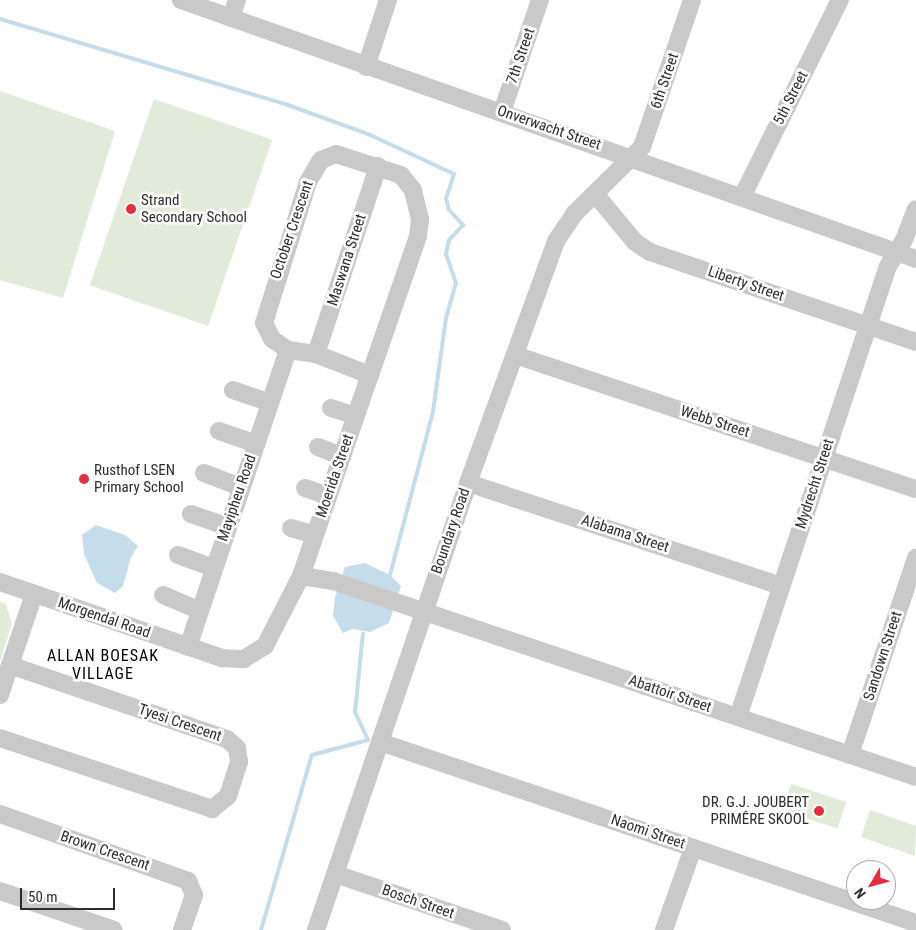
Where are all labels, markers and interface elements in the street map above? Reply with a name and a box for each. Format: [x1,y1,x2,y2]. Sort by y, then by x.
street label: 7th Street [503,26,539,86]
street label: 6th Street [647,51,683,111]
street label: 5th Street [770,68,812,128]
street label: Onverwacht Street [495,102,603,154]
street label: October Crescent [267,179,317,281]
place label: Strand Secondary School [141,191,247,226]
marker: Strand Secondary School [125,203,137,215]
street label: Maswana Street [324,212,370,308]
street label: Liberty Street [706,263,786,305]
street label: Webb Street [678,402,752,442]
street label: Moerida Street [312,432,358,520]
street label: Mydrecht Street [792,437,838,531]
street label: Mayipheu Road [214,452,260,544]
place label: Rusthof LSEN Primary School [94,461,184,496]
marker: Rusthof LSEN Primary School [78,473,90,485]
street label: Boundary Road [428,486,474,576]
street label: Alabama Street [579,511,671,557]
street label: Morgendal Road [55,594,153,642]
street label: Sandown Street [860,609,906,703]
district label: ALLAN BOESAK VILLAGE [46,646,160,684]
street label: Abattoir Street [626,671,714,717]
street label: Tyesi Crescent [136,700,224,746]
place label: DR. G.J. JOUBERT PRIMÊRE SKOOL [702,793,809,828]
marker: DR. G.J. JOUBERT PRIMÊRE SKOOL [813,805,825,817]
street label: Naomi Street [609,811,687,853]
street label: Brown Crescent [58,827,152,875]
north arrow [846,860,896,910]
scale bar [22,878,118,910]
street label: Bosch Street [379,881,457,923]
text: N [851,885,869,902]
text: 50 m [28,888,58,906]

